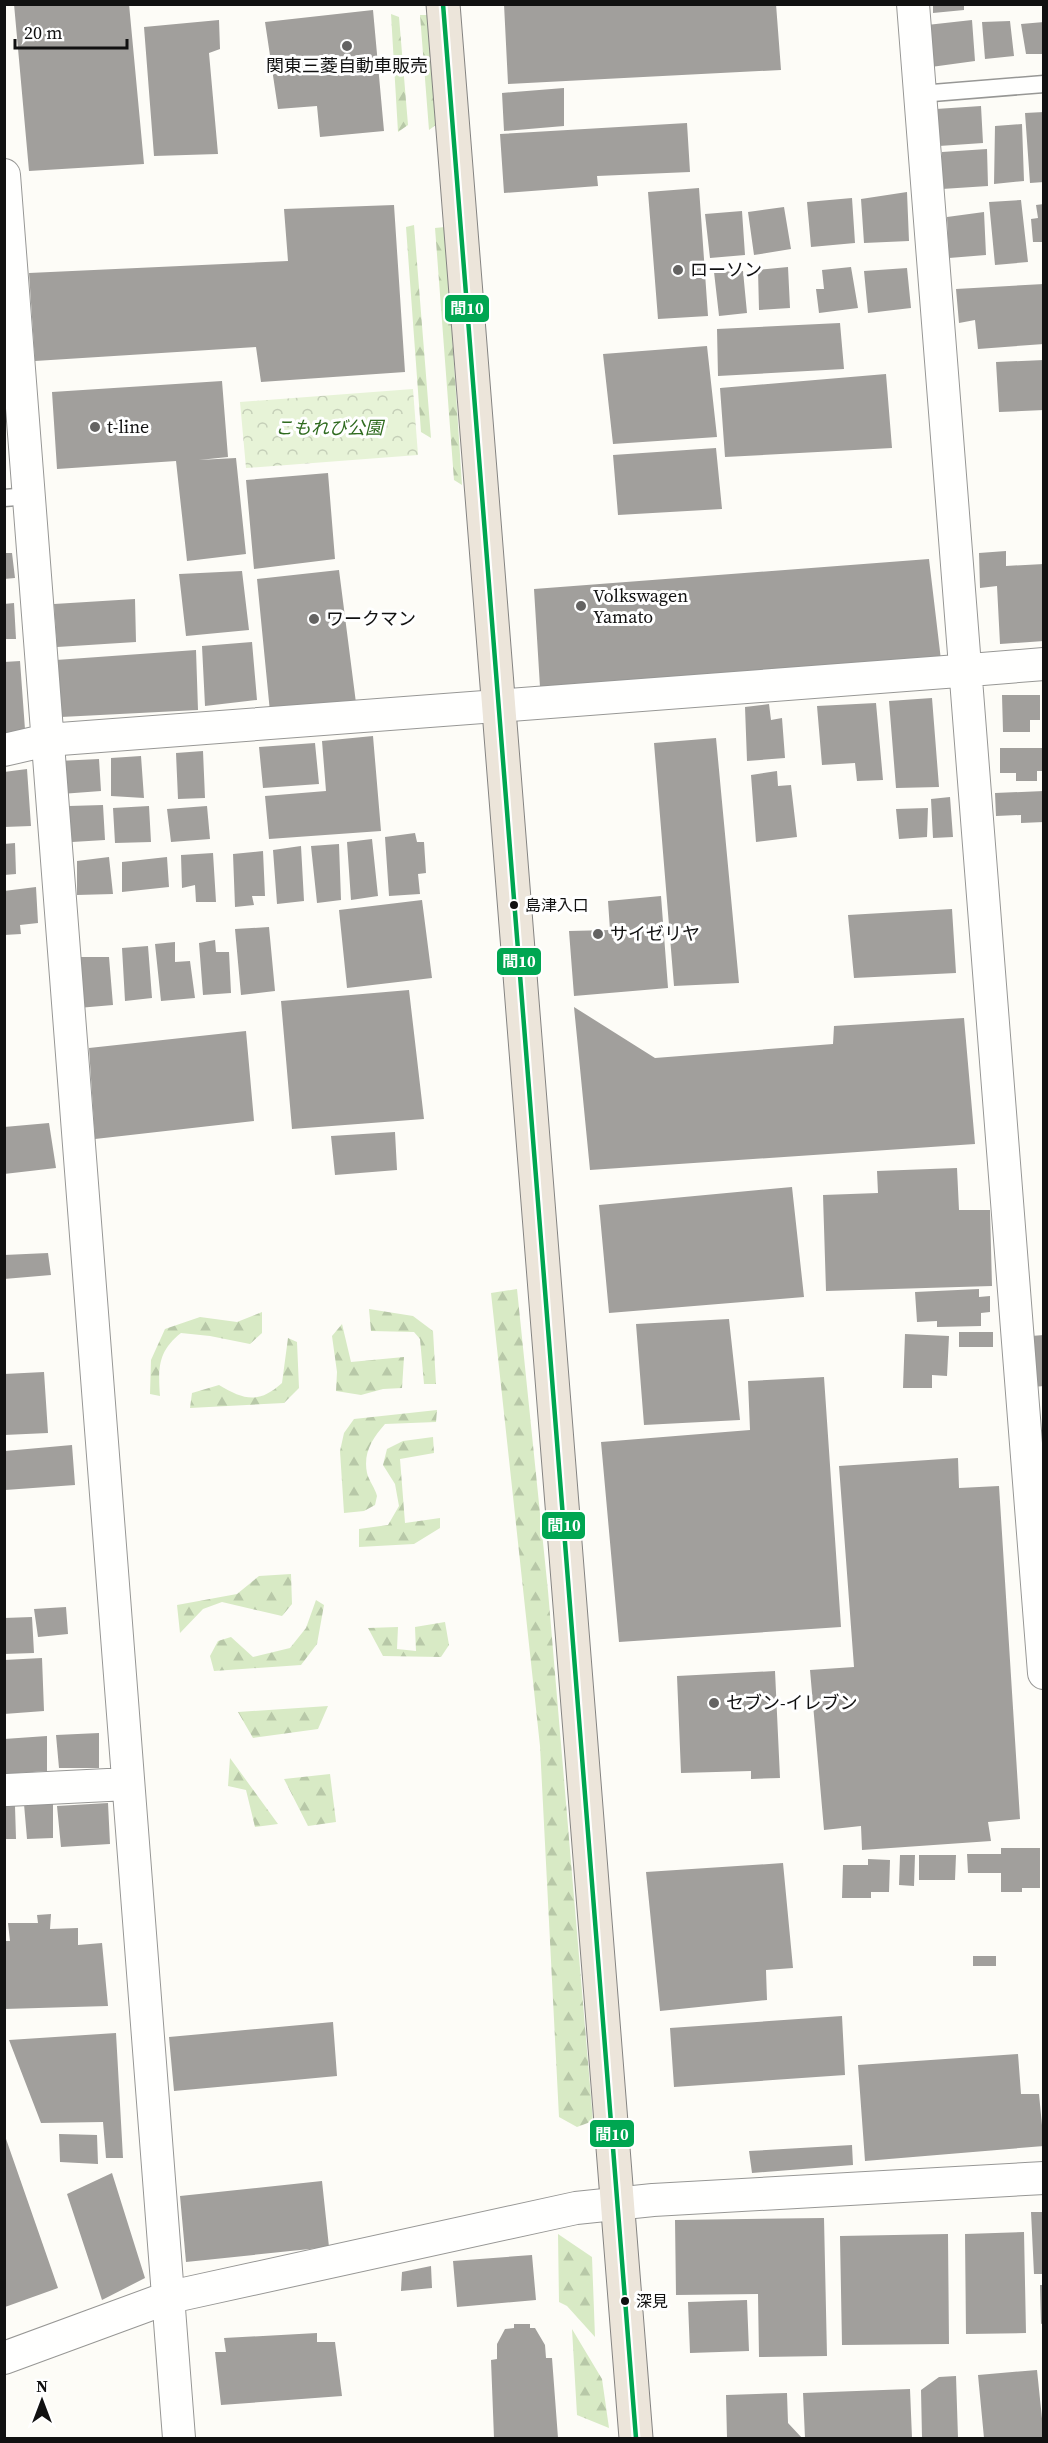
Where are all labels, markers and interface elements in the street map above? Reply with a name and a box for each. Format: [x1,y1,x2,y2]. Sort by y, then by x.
scale bar [15,12,128,50]
text: 20 m [24,20,62,45]
marker: 関東三菱自動車販売 [340,39,354,53]
place label: 関東三菱自動車販売 [266,53,428,78]
place label: ローソン [690,257,762,282]
marker: ローソン [671,263,685,277]
line badge: 間10 [444,294,490,323]
text: 間10 [450,297,484,319]
place label: t-line [107,414,149,439]
park label: こもれび公園 [275,415,386,440]
marker: t-line [88,420,102,434]
place label: Volkswagen Yamato [593,583,688,629]
marker: Volkswagen Yamato [574,599,588,613]
place label: ワークマン [326,606,416,631]
marker: ワークマン [307,612,321,626]
place label: 島津入口 [525,894,589,916]
marker: 島津入口 [508,899,520,911]
place label: サイゼリヤ [610,921,700,946]
marker: サイゼリヤ [591,927,605,941]
line badge: 間10 [496,947,542,976]
text: 間10 [502,950,536,972]
line badge: 間10 [541,1511,586,1540]
text: 間10 [547,1514,581,1536]
place label: セブン-イレブン [726,1690,858,1715]
marker: セブン-イレブン [707,1696,721,1710]
line badge: 間10 [589,2119,635,2148]
text: 間10 [595,2123,629,2145]
place label: 深見 [636,2290,668,2312]
marker: 深見 [619,2295,631,2307]
north arrow [12,2371,72,2431]
text: N [36,2375,48,2397]

